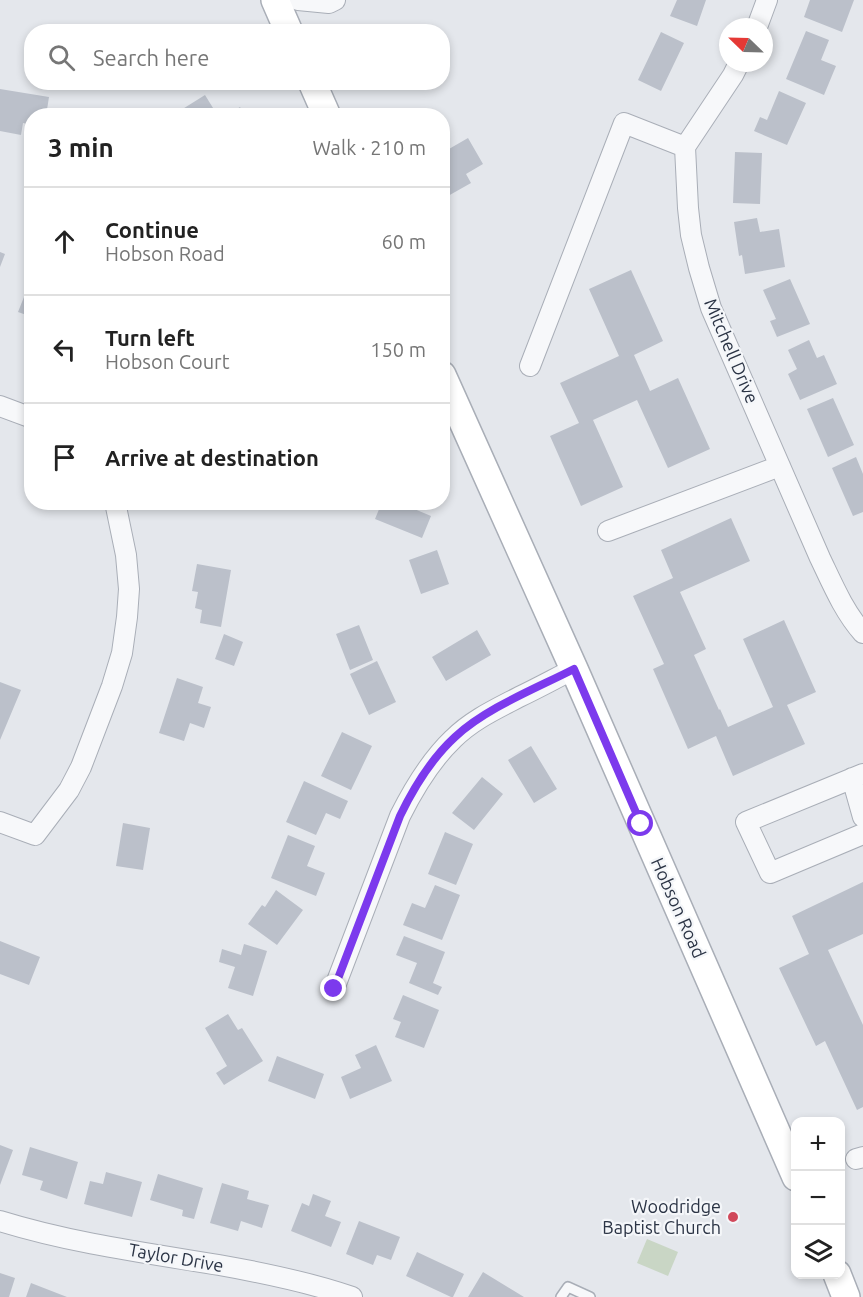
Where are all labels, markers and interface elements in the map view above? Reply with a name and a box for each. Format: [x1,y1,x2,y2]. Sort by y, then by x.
north arrow [719,18,773,72]
search box [24,24,450,90]
icon: search [45,41,78,74]
text: Search here [93,45,209,70]
text: 3 min [48,133,114,162]
text: Walk · 210 m [313,136,426,159]
text: Continue [105,217,199,242]
icon: ahead [48,225,81,258]
text: 60 m [382,230,426,253]
text: Hobson Road [105,242,225,265]
street label: Mitchell Drive [701,295,763,406]
text: Turn left [105,325,195,350]
icon: left [48,333,81,366]
text: 150 m [370,338,426,361]
text: Hobson Court [105,350,230,373]
icon: arrive [48,441,81,474]
text: Arrive at destination [105,445,319,470]
route start [627,810,653,836]
street label: Hobson Road [648,854,710,961]
route end [320,975,346,1001]
map controls [791,1117,845,1279]
button: + [791,1117,845,1171]
button: − [791,1171,845,1225]
place label: Woodridge Baptist Church [602,1196,721,1237]
marker: Woodridge Baptist Church [726,1210,740,1224]
button: layers [791,1225,845,1279]
street label: Taylor Drive [127,1239,225,1275]

